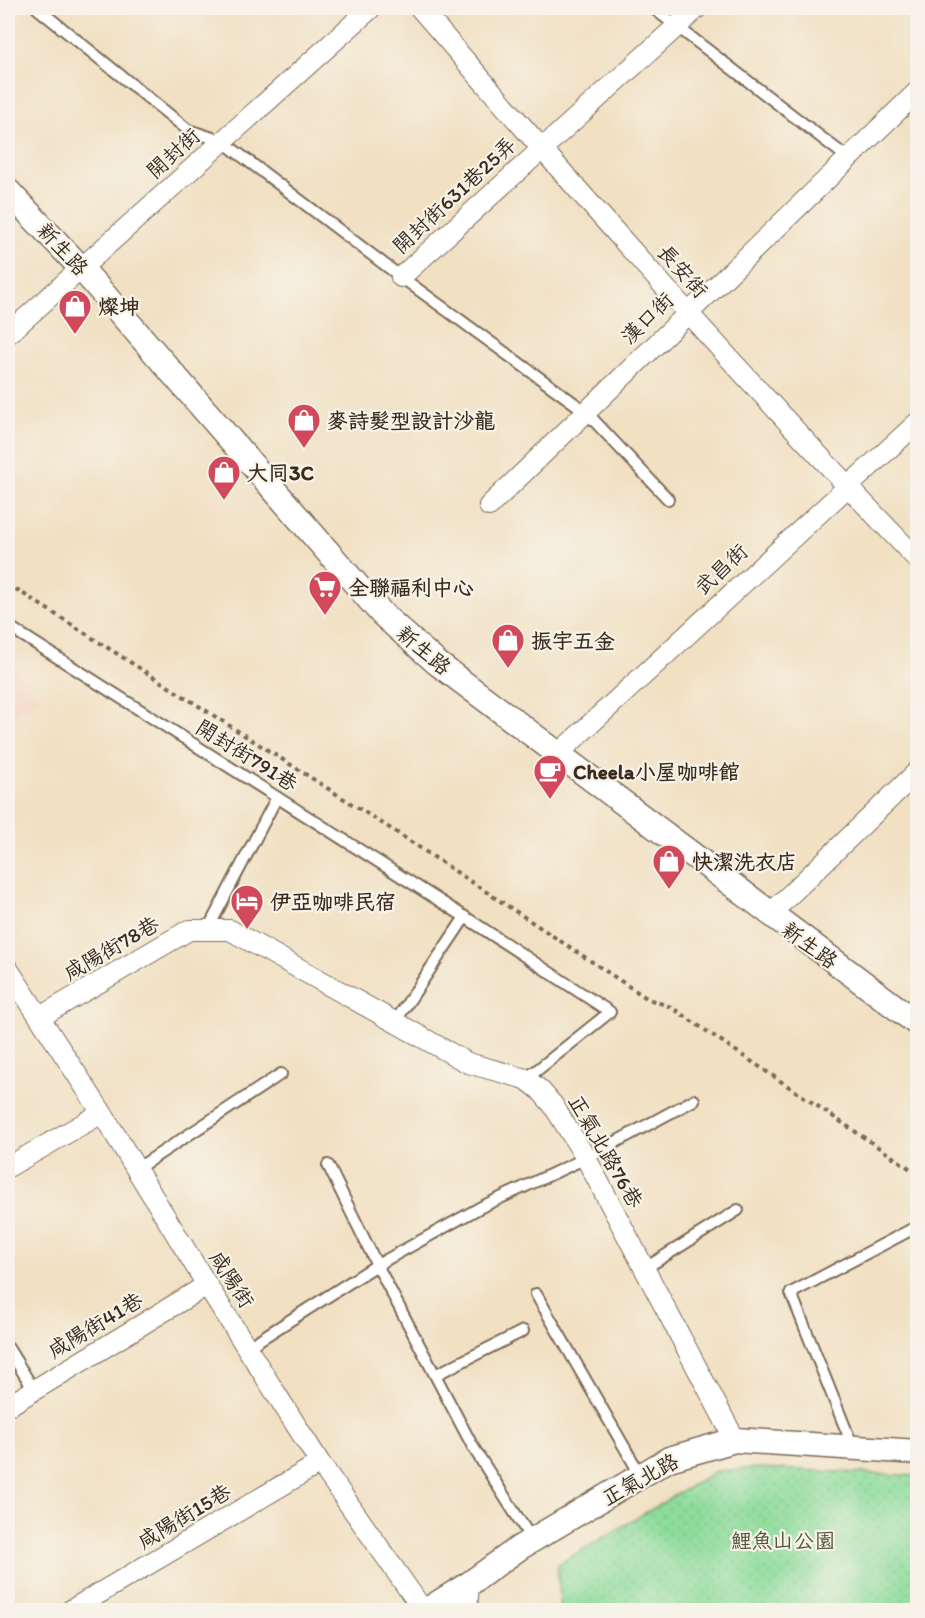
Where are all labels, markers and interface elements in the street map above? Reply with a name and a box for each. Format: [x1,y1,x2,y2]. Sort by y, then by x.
street label: 開封街 [141,123,205,183]
street label: 開封街631巷25弄 [387,132,521,258]
street label: 新生路 [32,217,94,281]
street label: 長安街 [653,239,713,303]
street label: 漢口街 [616,287,678,349]
shop icon: 燦坤 [57,288,93,335]
place label: 燦坤 [98,294,140,319]
shop icon: 麥詩髮型設計沙龍 [286,402,322,449]
place label: 麥詩髮型設計沙龍 [327,408,495,433]
shop icon: 大同3C [206,454,242,501]
place label: 大同3C [247,460,314,485]
street label: 武昌街 [689,538,753,600]
supermarket icon: 全聯福利中心 [307,569,343,616]
place label: 全聯福利中心 [348,575,474,600]
street label: 新生路 [392,620,456,680]
shop icon: 振宇五金 [490,622,526,669]
place label: 振宇五金 [531,628,615,653]
street label: 開封街791巷 [192,714,302,796]
cafe icon: Cheela小屋咖啡館 [532,753,568,800]
place label: Cheela小屋咖啡館 [573,759,740,784]
shop icon: 快潔洗衣店 [651,843,687,890]
place label: 快潔洗衣店 [692,849,797,874]
hotel icon: 伊亞咖啡民宿 [229,883,265,930]
place label: 伊亞咖啡民宿 [270,889,396,914]
street label: 咸陽街78巷 [59,911,163,985]
street label: 新生路 [777,916,843,974]
street label: 正氣北路76巷 [564,1090,648,1212]
street label: 咸陽街 [204,1246,260,1312]
street label: 咸陽街41巷 [43,1287,147,1363]
street label: 正氣北路 [597,1448,683,1510]
street label: 咸陽街15巷 [133,1478,235,1554]
park label: 鯉魚山公園 [731,1528,836,1553]

